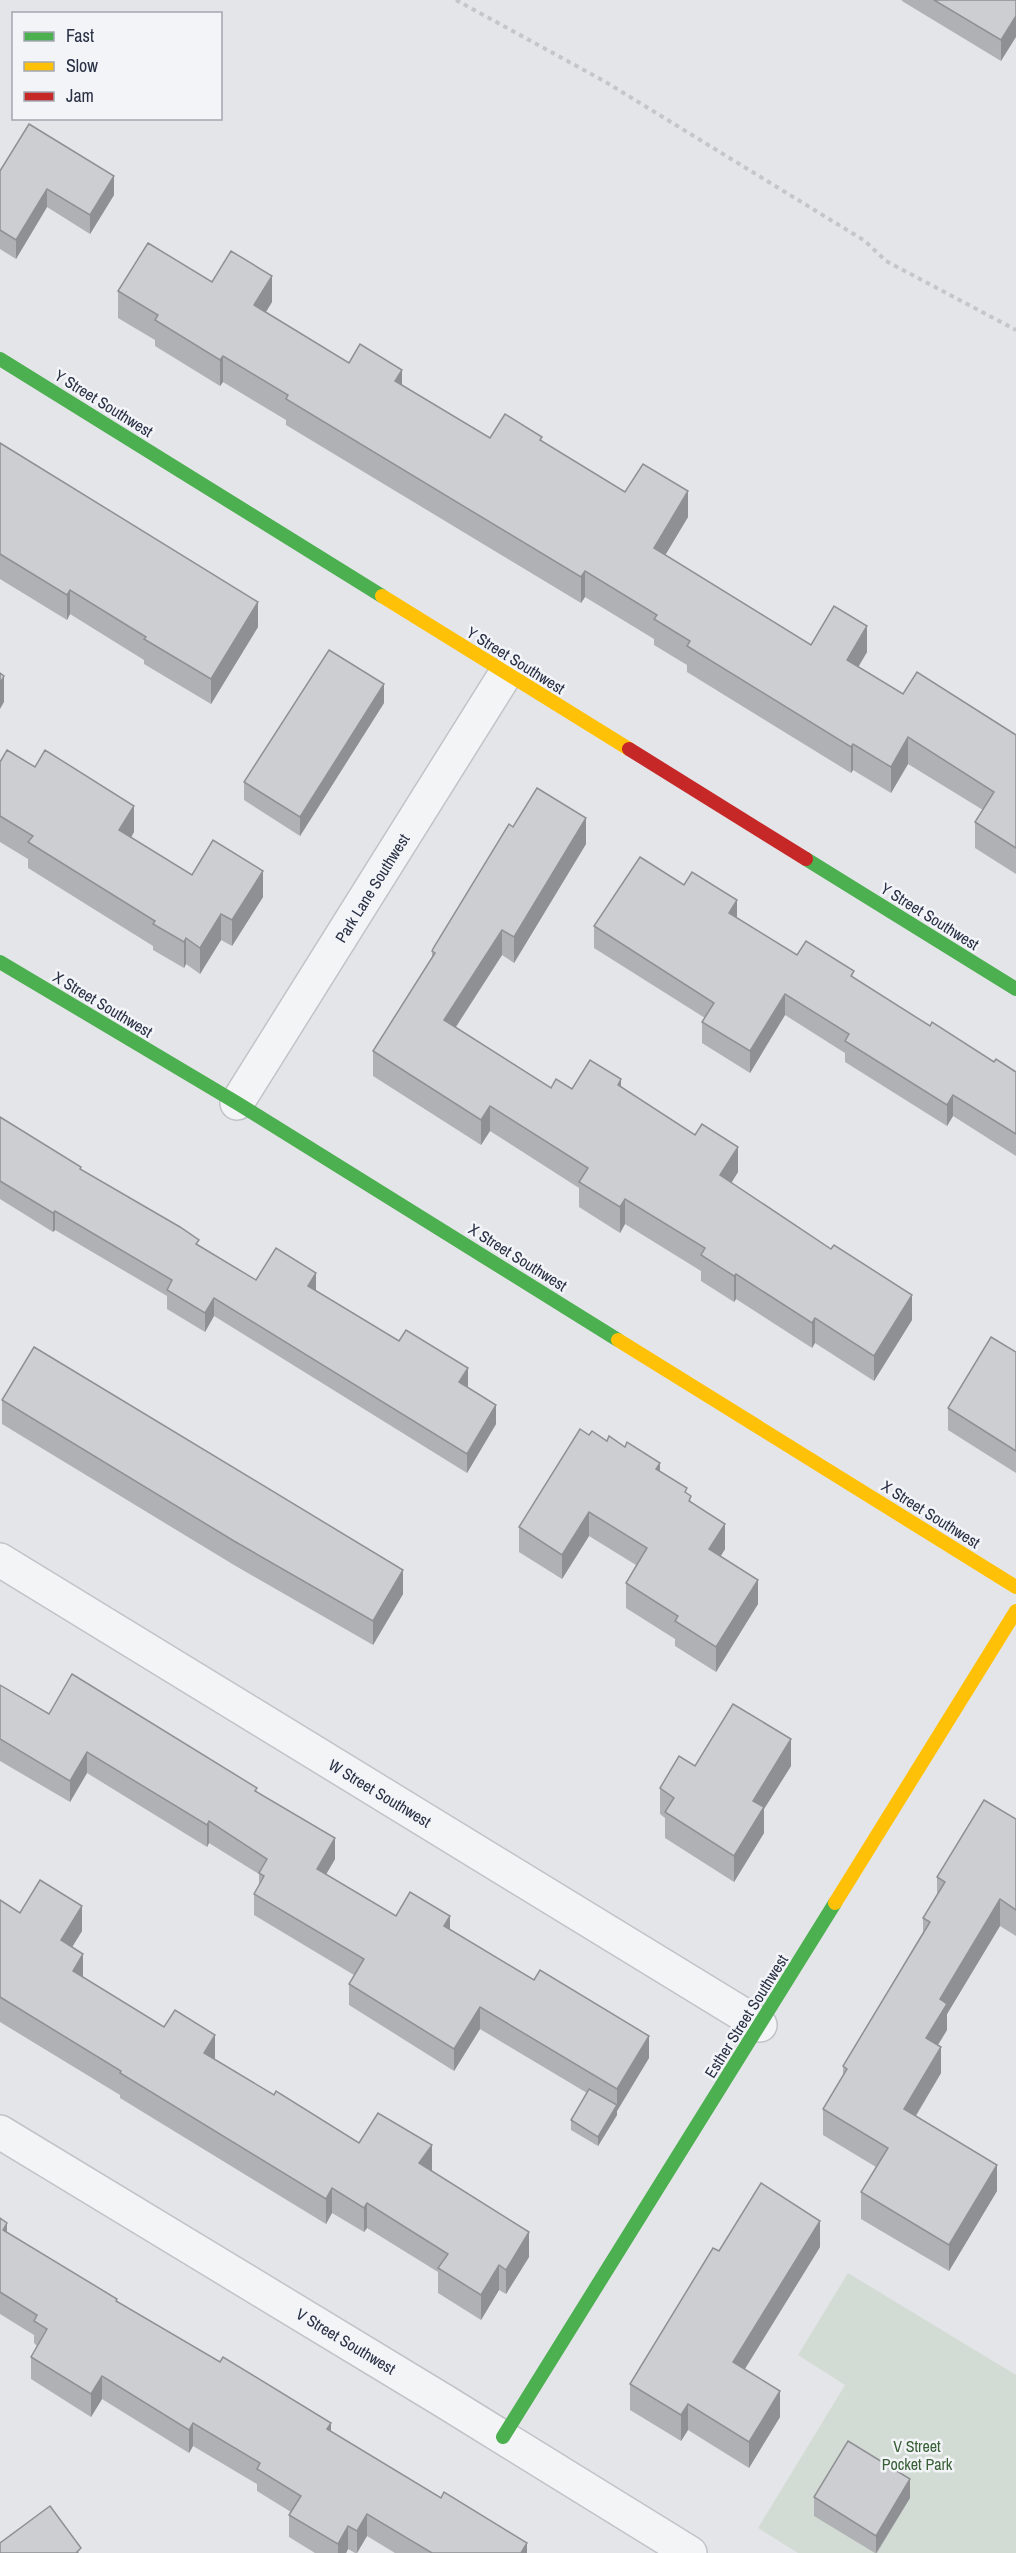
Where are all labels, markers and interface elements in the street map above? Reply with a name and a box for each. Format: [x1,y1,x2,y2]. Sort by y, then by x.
legend [12,12,222,120]
text: Fast [66,23,94,48]
text: Slow [66,53,98,78]
text: Jam [66,83,94,108]
street label: Y Street Southwest [51,364,158,442]
street label: Y Street Southwest [463,621,570,699]
street label: Park Lane Southwest [330,829,415,947]
street label: Y Street Southwest [877,877,984,955]
street label: X Street Southwest [49,966,157,1043]
street label: X Street Southwest [465,1218,572,1296]
street label: X Street Southwest [878,1475,985,1553]
street label: W Street Southwest [325,1754,436,1832]
street label: Esther Street Southwest [699,1950,793,2082]
street label: V Street Southwest [292,2303,400,2380]
park label: V Street Pocket Park [882,2435,953,2475]

